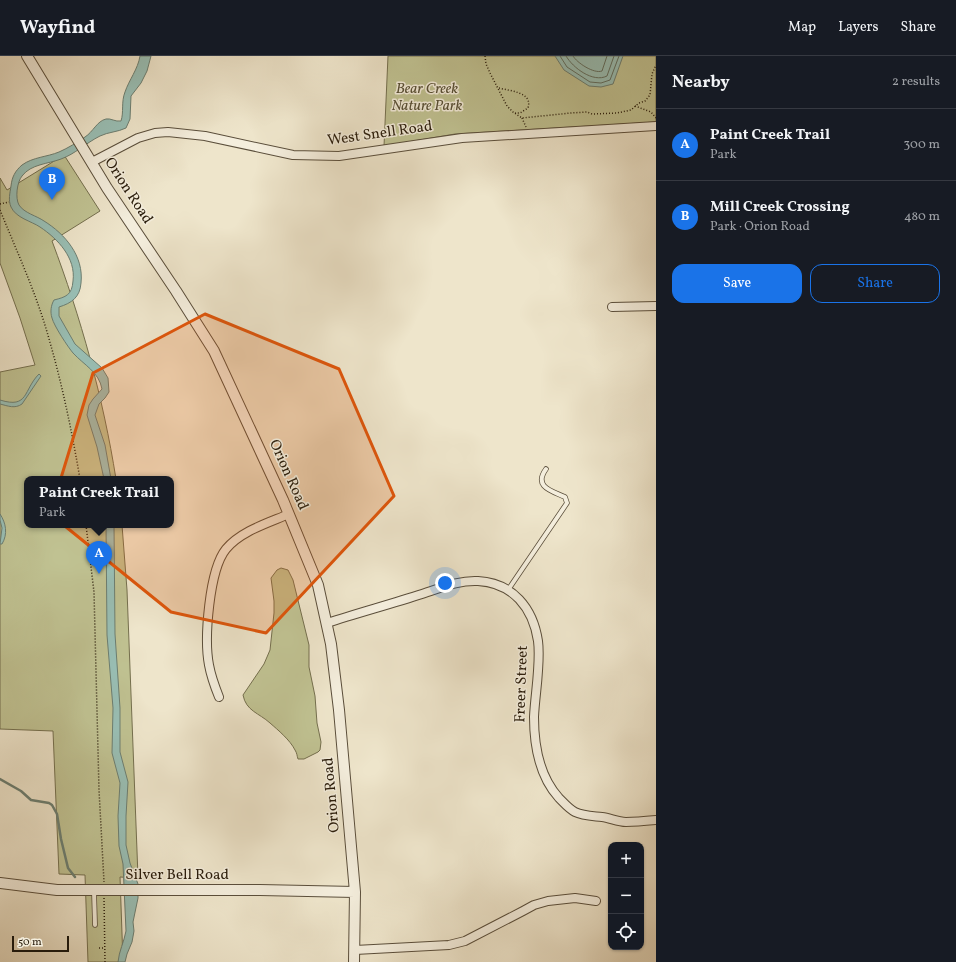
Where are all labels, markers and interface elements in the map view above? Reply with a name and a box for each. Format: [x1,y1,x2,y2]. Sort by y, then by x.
text: Wayfind [20,15,95,41]
text: Map [788,18,816,37]
text: Layers [838,18,878,37]
text: Share [900,18,936,37]
text: Nearby [672,71,730,94]
text: 2 results [892,73,940,91]
park label: Bear Creek Nature Park [392,79,462,117]
street label: West Snell Road [326,116,434,152]
text: Paint Creek Trail [710,125,830,146]
text: A [680,136,690,154]
text: 300 m [904,136,940,154]
text: Park [710,146,737,164]
street label: Orion Road [99,154,157,228]
pin: B [39,167,65,200]
text: Mill Creek Crossing [710,197,850,218]
text: B [681,208,689,226]
text: 480 m [904,208,940,226]
text: Park · Orion Road [710,218,810,236]
button: Save [672,264,802,303]
button: Share [810,264,940,303]
street label: Orion Road [263,436,313,514]
popup [24,476,174,528]
text: Paint Creek Trail [39,483,159,504]
text: Park [39,504,66,522]
pin: A [86,541,112,574]
your location [435,573,455,593]
street label: Freer Street [510,645,534,723]
street label: Orion Road [318,756,346,834]
map controls [608,842,644,950]
button: + [608,842,644,878]
street label: Silver Bell Road [125,865,229,886]
button: − [608,878,644,914]
button: locate [608,914,644,950]
scale bar [12,934,69,953]
text: 50 m [18,935,42,950]

